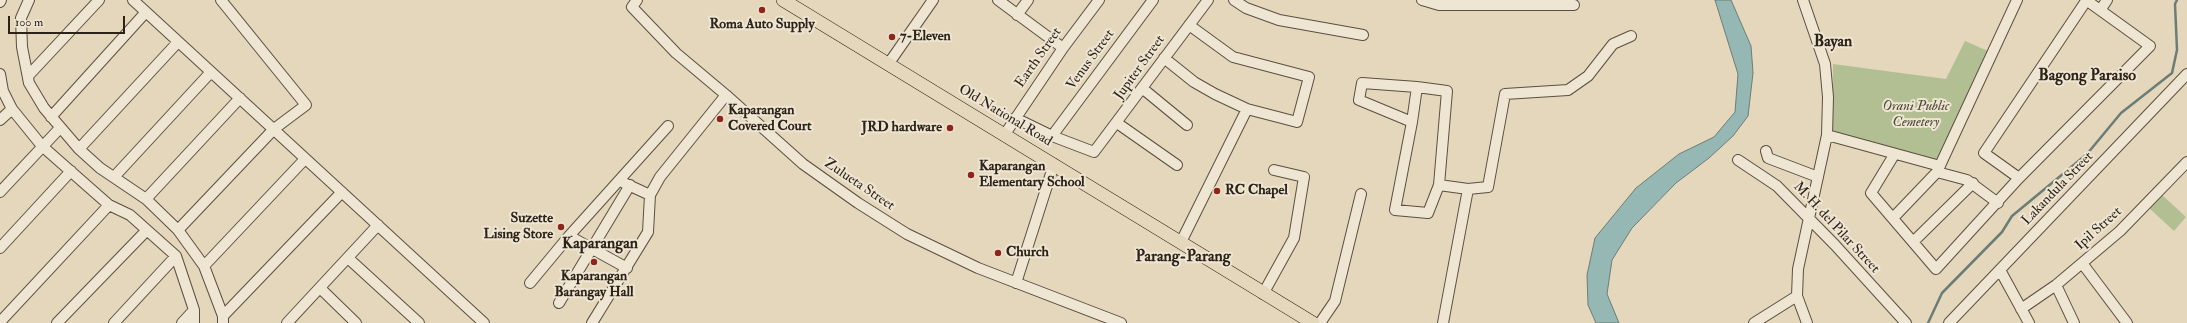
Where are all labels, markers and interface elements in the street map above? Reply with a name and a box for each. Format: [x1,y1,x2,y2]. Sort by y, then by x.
marker: Roma Auto Supply [757,5,767,15]
scale bar [10,8,127,34]
text: 100 m [15,15,43,30]
place label: Roma Auto Supply [709,17,815,33]
street label: Earth Street [1012,25,1066,91]
street label: Venus Street [1064,27,1118,93]
place label: 7-Eleven [900,29,951,45]
marker: 7-Eleven [887,32,897,42]
street label: Jupiter Street [1111,32,1169,104]
district label: Bayan [1814,33,1852,53]
district label: Bagong Paraiso [2038,67,2136,87]
street label: Old National Road [955,81,1055,151]
park label: Orani Public Cemetery [1883,99,1949,132]
place label: Kaparangan Covered Court [728,103,812,136]
marker: Kaparangan Covered Court [715,114,725,124]
place label: JRD hardware [861,120,942,136]
marker: JRD hardware [945,123,955,133]
street label: Lakandula Street [2019,149,2097,229]
street label: Zulueta Street [821,155,897,215]
place label: Kaparangan Elementary School [979,159,1085,192]
marker: Kaparangan Elementary School [966,170,976,180]
street label: M. H. del Pilar Street [1789,179,1883,277]
place label: RC Chapel [1225,183,1288,199]
marker: RC Chapel [1212,186,1222,196]
street label: Ipil Street [2072,204,2126,254]
place label: Suzette Lising Store [484,211,553,244]
marker: Suzette Lising Store [556,222,566,232]
district label: Kaparangan [562,235,638,255]
place label: Church [1006,245,1049,261]
marker: Church [993,248,1003,258]
district label: Parang-Parang [1135,248,1231,268]
marker: Kaparangan Barangay Hall [589,257,599,267]
place label: Kaparangan Barangay Hall [554,269,634,302]

